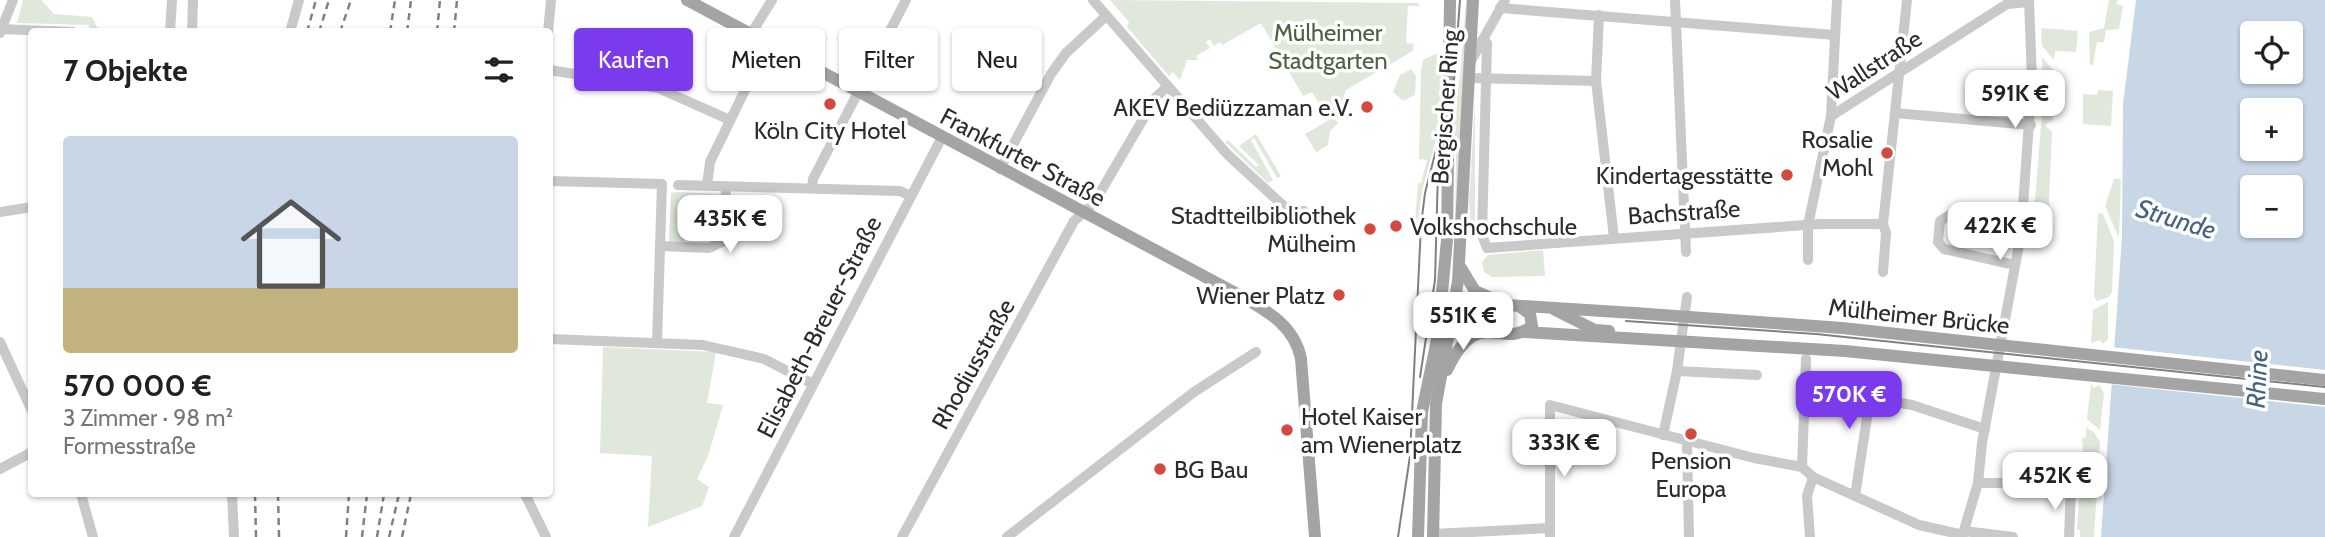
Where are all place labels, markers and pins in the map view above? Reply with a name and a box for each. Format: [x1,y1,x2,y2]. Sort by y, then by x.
pin: 591K € [1958,71,2072,130]
place label: AKEV Bediüzzaman e.V. [1113,93,1353,122]
marker: Köln City Hotel [822,96,838,112]
marker: AKEV Bediüzzaman e.V. [1359,99,1375,115]
place label: Köln City Hotel [754,116,906,145]
place label: Rosalie Mohl [1801,125,1873,182]
marker: Rosalie Mohl [1879,145,1895,161]
place label: Kindertagesstätte [1596,161,1773,190]
marker: Kindertagesstätte [1779,167,1795,183]
pin: 435K € [673,196,787,255]
place label: Stadtteilbibliothek Mülheim [1171,201,1356,258]
pin: 422K € [1943,202,2057,262]
place label: Volkshochschule [1410,212,1577,241]
marker: Volkshochschule [1388,218,1404,234]
marker: Stadtteilbibliothek Mülheim [1362,221,1378,237]
place label: Wiener Platz [1196,281,1325,310]
marker: Wiener Platz [1331,287,1347,303]
pin: 551K € [1406,292,1520,352]
pin: 570K € [1792,372,1906,431]
place label: Hotel Kaiser am Wienerplatz [1301,402,1462,459]
pin: 333K € [1507,420,1621,479]
marker: Hotel Kaiser am Wienerplatz [1279,422,1295,438]
marker: Pension Europa [1683,426,1699,442]
place label: Pension Europa [1651,446,1731,503]
pin: 452K € [1998,452,2112,512]
place label: BG Bau [1174,455,1248,484]
marker: BG Bau [1152,461,1168,477]

